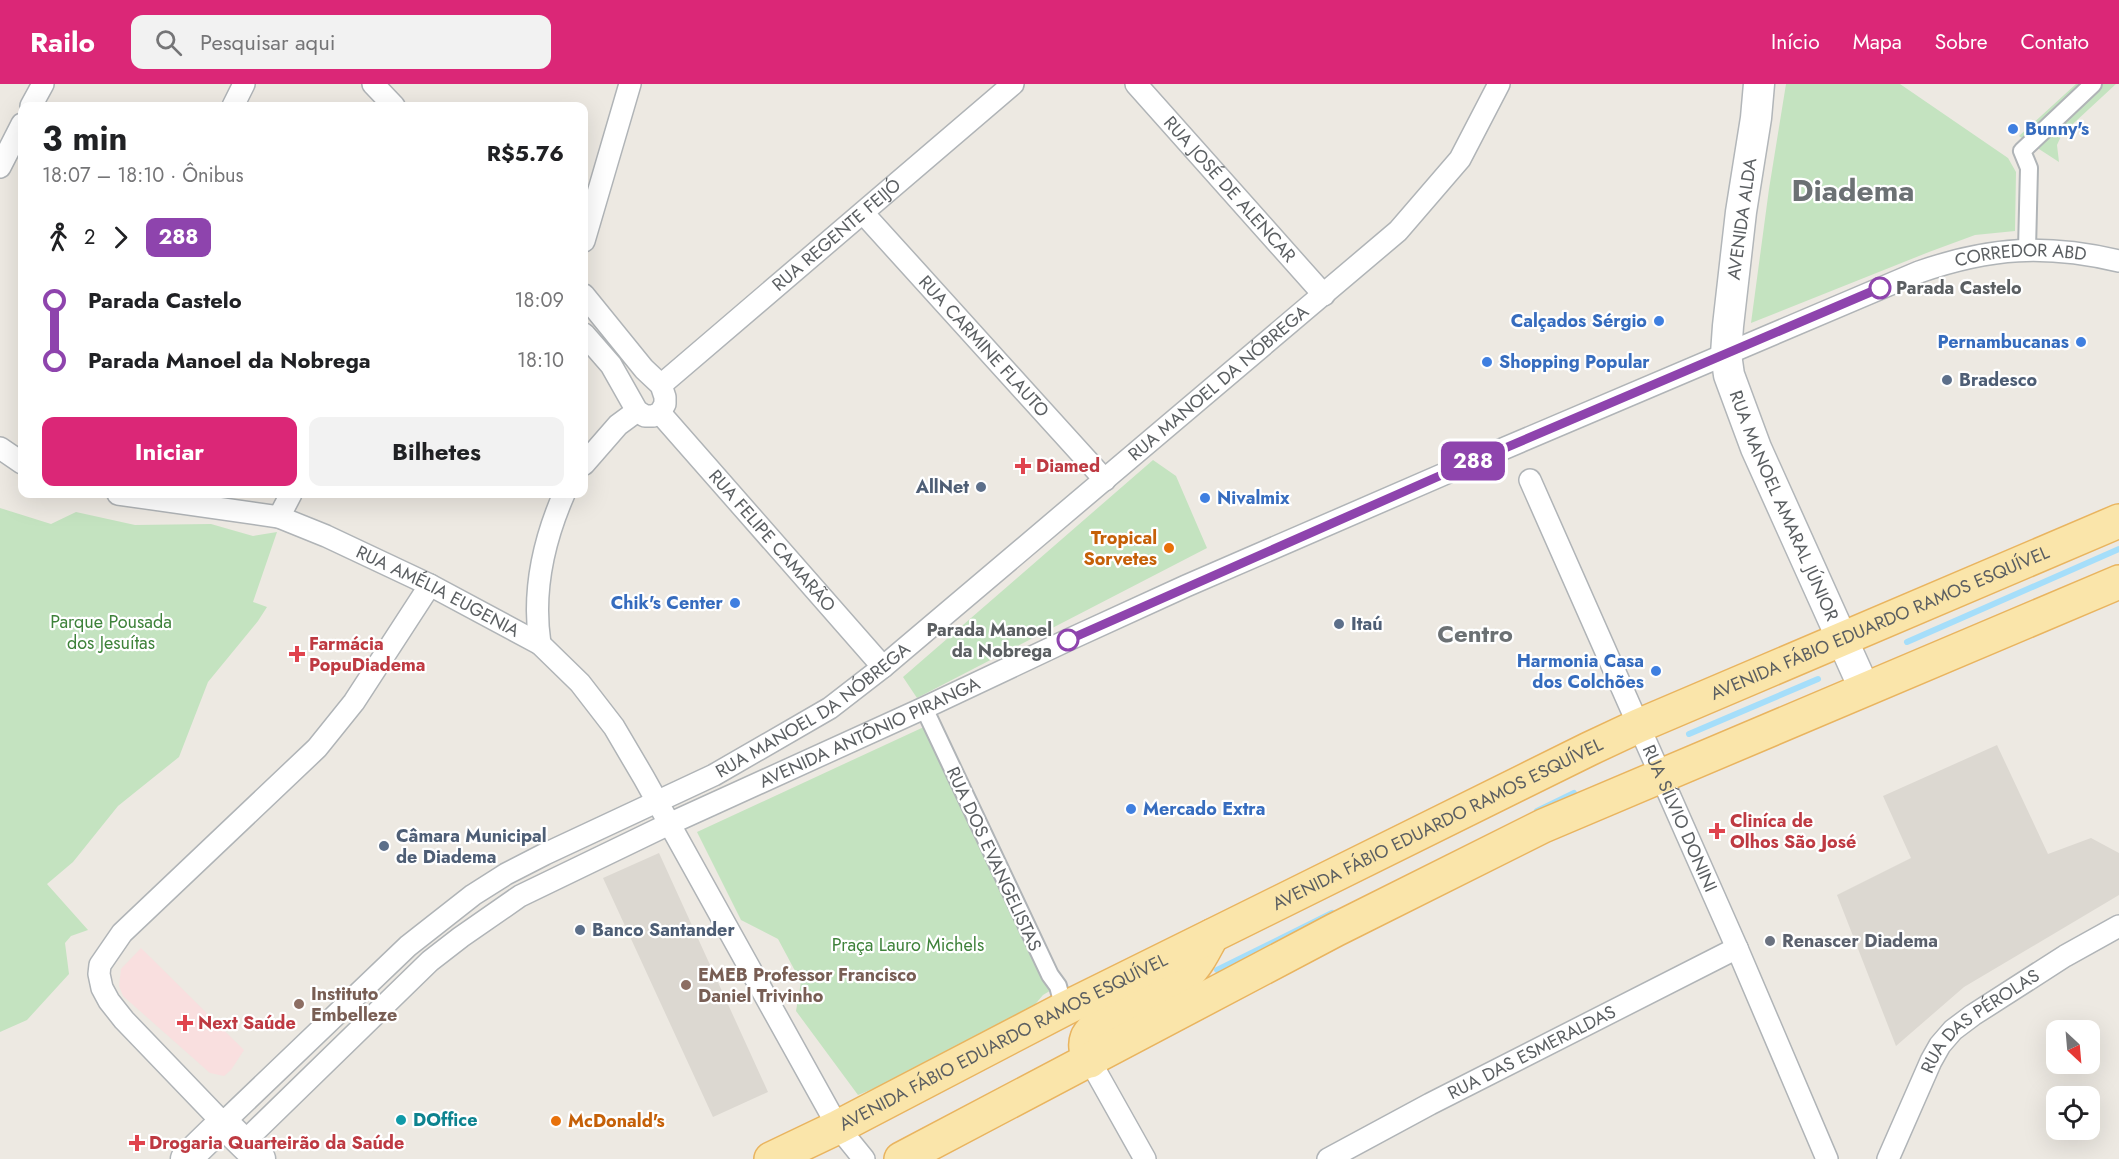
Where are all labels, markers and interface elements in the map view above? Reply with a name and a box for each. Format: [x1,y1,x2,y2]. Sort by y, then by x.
search box [131,15,551,69]
text: Railo [30,22,95,63]
icon: search [152,26,185,59]
text: Pesquisar aqui [200,26,335,58]
text: Início [1771,27,1820,57]
text: Mapa [1853,27,1902,57]
text: Sobre [1935,27,1987,57]
text: Contato [2020,27,2089,57]
street label: RUA JOSÉ DE ALENCAR [1158,110,1302,268]
text: 3 min [42,115,128,162]
place label: Bunny's [2025,116,2089,142]
marker: Bunny's [2006,122,2020,136]
text: R$5.76 [487,137,564,169]
street label: AVENIDA ALDA [1721,156,1763,282]
text: 18:07 – 18:10 · Ônibus [42,161,244,190]
district label: Diadema [1792,169,1914,212]
street label: RUA REGENTE FEIJÓ [767,172,907,297]
icon: walk [42,221,75,254]
icon: forward [104,221,137,254]
text: 288 [158,222,199,252]
text: 2 [84,223,95,252]
street label: CORREDOR ABD [1952,237,2088,274]
street label: RUA CARMINE FLAUTO [913,270,1055,423]
place label: Parada Castelo [1896,275,2022,301]
marker: Parada Castelo [1869,277,1891,299]
text: Parada Castelo [88,284,242,316]
text: 18:09 [515,286,564,315]
street label: RUA MANOEL DA NÓBREGA [1123,299,1314,467]
place label: Calçados Sérgio [1511,308,1647,334]
marker: Calçados Sérgio [1652,314,1666,328]
place label: Pernambucanas [1937,329,2069,355]
marker: Pernambucanas [2074,335,2088,349]
text: Parada Manoel da Nobrega [88,344,371,376]
text: 18:10 [517,346,564,375]
place label: Shopping Popular [1499,349,1650,375]
marker: Shopping Popular [1480,355,1494,369]
place label: Bradesco [1959,367,2038,393]
marker: Bradesco [1940,373,1954,387]
street label: RUA MANOEL AMARAL JÚNIOR [1723,387,1845,625]
button: Iniciar [42,417,297,486]
button: Bilhetes [309,417,564,486]
line badge: 288 [1438,442,1508,481]
text: 288 [1453,446,1493,476]
place label: Diamed [1036,453,1100,479]
marker: Diamed [1014,457,1032,475]
street label: RUA FELIPE CAMARÃO [703,464,842,617]
place label: AllNet [915,474,969,500]
marker: AllNet [974,480,988,494]
place label: Nivalmix [1217,485,1290,511]
marker: Nivalmix [1198,491,1212,505]
place label: Tropical Sorvetes [1083,525,1157,572]
street label: RUA AMÉLIA EUGENIA [352,539,524,644]
street label: AVENIDA FÁBIO EDUARDO RAMOS ESQUÍVEL [1706,539,2053,707]
marker: Tropical Sorvetes [1162,541,1176,555]
place label: Chik's Center [611,590,724,616]
marker: Chik's Center [728,596,742,610]
park label: Parque Pousada dos Jesuítas [50,609,172,656]
place label: Itaú [1351,611,1383,637]
district label: Centro [1437,616,1513,651]
place label: Parada Manoel da Nobrega [926,617,1052,664]
marker: Itaú [1332,617,1346,631]
marker: Parada Manoel da Nobrega [1057,629,1079,651]
place label: Farmácia PopuDiadema [309,631,426,678]
street label: RUA MANOEL DA NÓBREGA [711,636,916,784]
marker: Farmácia PopuDiadema [290,647,304,661]
place label: Harmonia Casa dos Colchões [1517,648,1644,695]
marker: Harmonia Casa dos Colchões [1649,664,1663,678]
street label: AVENIDA ANTÔNIO PIRANGA [755,670,984,794]
street label: AVENIDA FÁBIO EDUARDO RAMOS ESQUÍVEL [1268,731,1607,917]
street label: RUA SÍLVIO DONINI [1636,741,1724,896]
street label: RUA DOS EVANGELISTAS [940,763,1048,956]
place label: Mercado Extra [1143,796,1265,822]
marker: Mercado Extra [1124,802,1138,816]
place label: Cliníca de Olhos São José [1730,808,1856,855]
marker: Cliníca de Olhos São José [1708,822,1726,840]
place label: Câmara Municipal de Diadema [396,823,547,870]
marker: Câmara Municipal de Diadema [377,839,391,853]
place label: Banco Santander [592,917,735,943]
marker: Banco Santander [573,923,587,937]
place label: Renascer Diadema [1782,928,1938,954]
park label: Praça Lauro Michels [832,932,984,958]
marker: Renascer Diadema [1763,934,1777,948]
street label: AVENIDA FÁBIO EDUARDO RAMOS ESQUÍVEL [834,947,1172,1137]
place label: EMEB Professor Francisco Daniel Trivinho [698,962,917,1009]
street label: RUA DAS PÉROLAS [1914,963,2045,1077]
marker: EMEB Professor Francisco Daniel Trivinho [679,978,693,992]
place label: Instituto Embelleze [311,981,397,1028]
marker: Instituto Embelleze [292,997,306,1011]
street label: RUA DAS ESMERALDAS [1443,999,1620,1106]
place label: Next Saúde [198,1010,296,1036]
marker: Next Saúde [176,1014,194,1032]
north arrow [2046,1020,2100,1074]
map controls [2046,1020,2100,1140]
button: locate [2046,1086,2100,1140]
place label: DOffice [413,1107,478,1133]
place label: McDonald's [568,1108,665,1134]
marker: DOffice [394,1113,408,1127]
marker: McDonald's [549,1114,563,1128]
place label: Drogaria Quarteirão da Saúde [149,1130,404,1156]
marker: Drogaria Quarteirão da Saúde [130,1136,144,1150]

